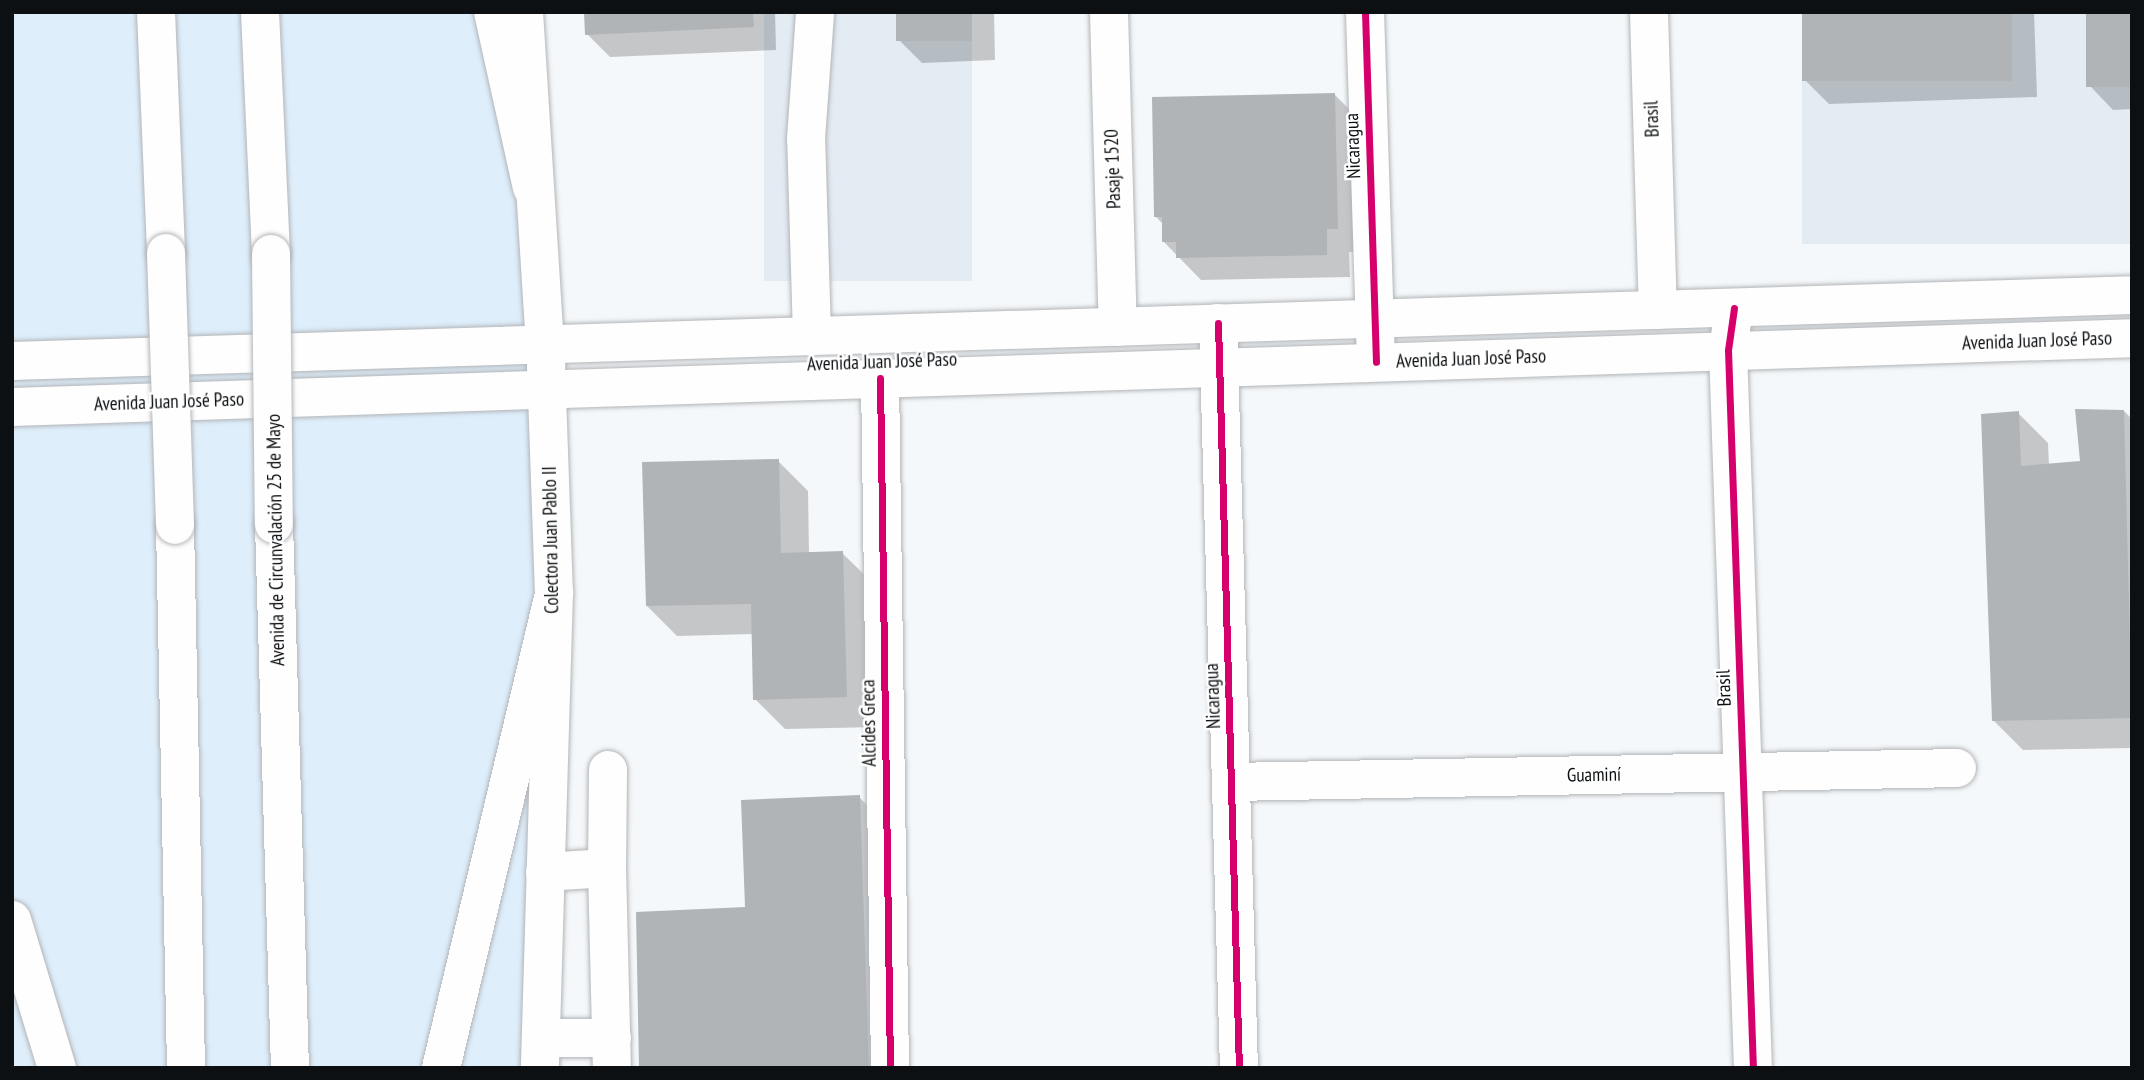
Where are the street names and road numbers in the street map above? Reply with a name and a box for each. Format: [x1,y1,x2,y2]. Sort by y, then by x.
street label: Brasil [1640,100,1664,138]
street label: Nicaragua [1340,113,1366,179]
street label: Pasaje 1520 [1100,129,1126,209]
street label: Avenida Juan José Paso [1962,327,2112,355]
street label: Avenida Juan José Paso [1396,345,1546,373]
street label: Avenida Juan José Paso [807,348,957,376]
street label: Avenida Juan José Paso [94,388,244,416]
street label: Avenida de Circunvalación 25 de Mayo [262,414,290,666]
street label: Colectora Juan Pablo II [538,466,564,614]
street label: Nicaragua [1200,663,1226,729]
street label: Brasil [1712,669,1736,707]
street label: Alcides Greca [857,679,881,767]
street label: Guaminí [1567,763,1621,787]

